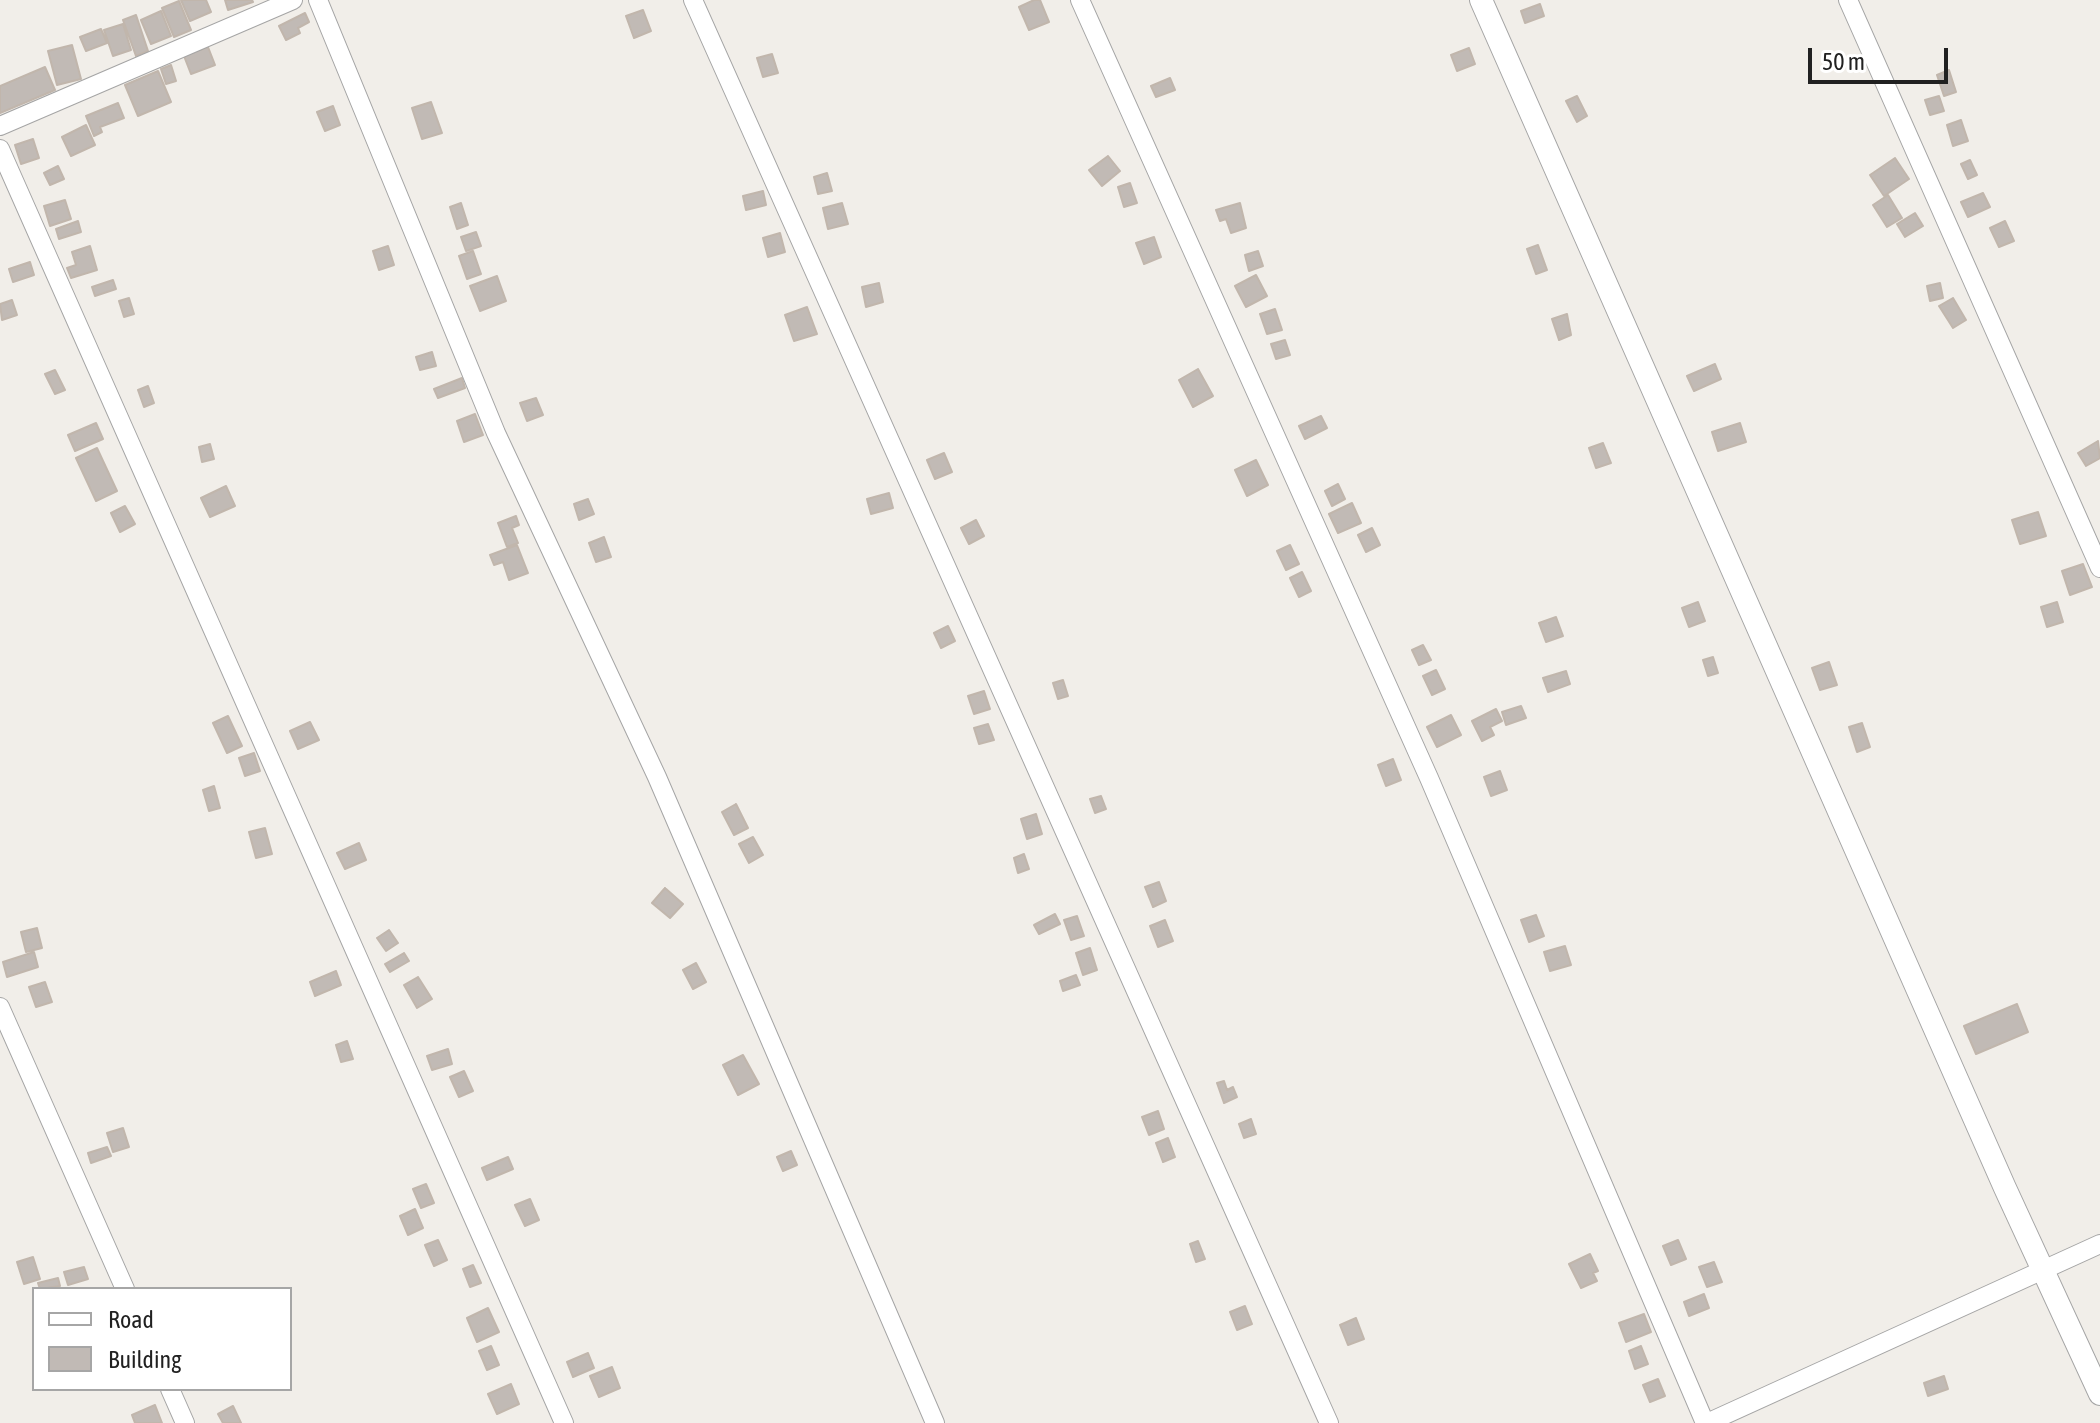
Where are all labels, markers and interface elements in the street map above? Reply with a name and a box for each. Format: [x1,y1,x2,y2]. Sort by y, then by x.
scale bar [1812,32,1952,82]
text: 50 m [1822,48,1865,75]
legend [32,1287,292,1391]
text: Road [108,1306,154,1333]
text: Building [108,1346,181,1373]

